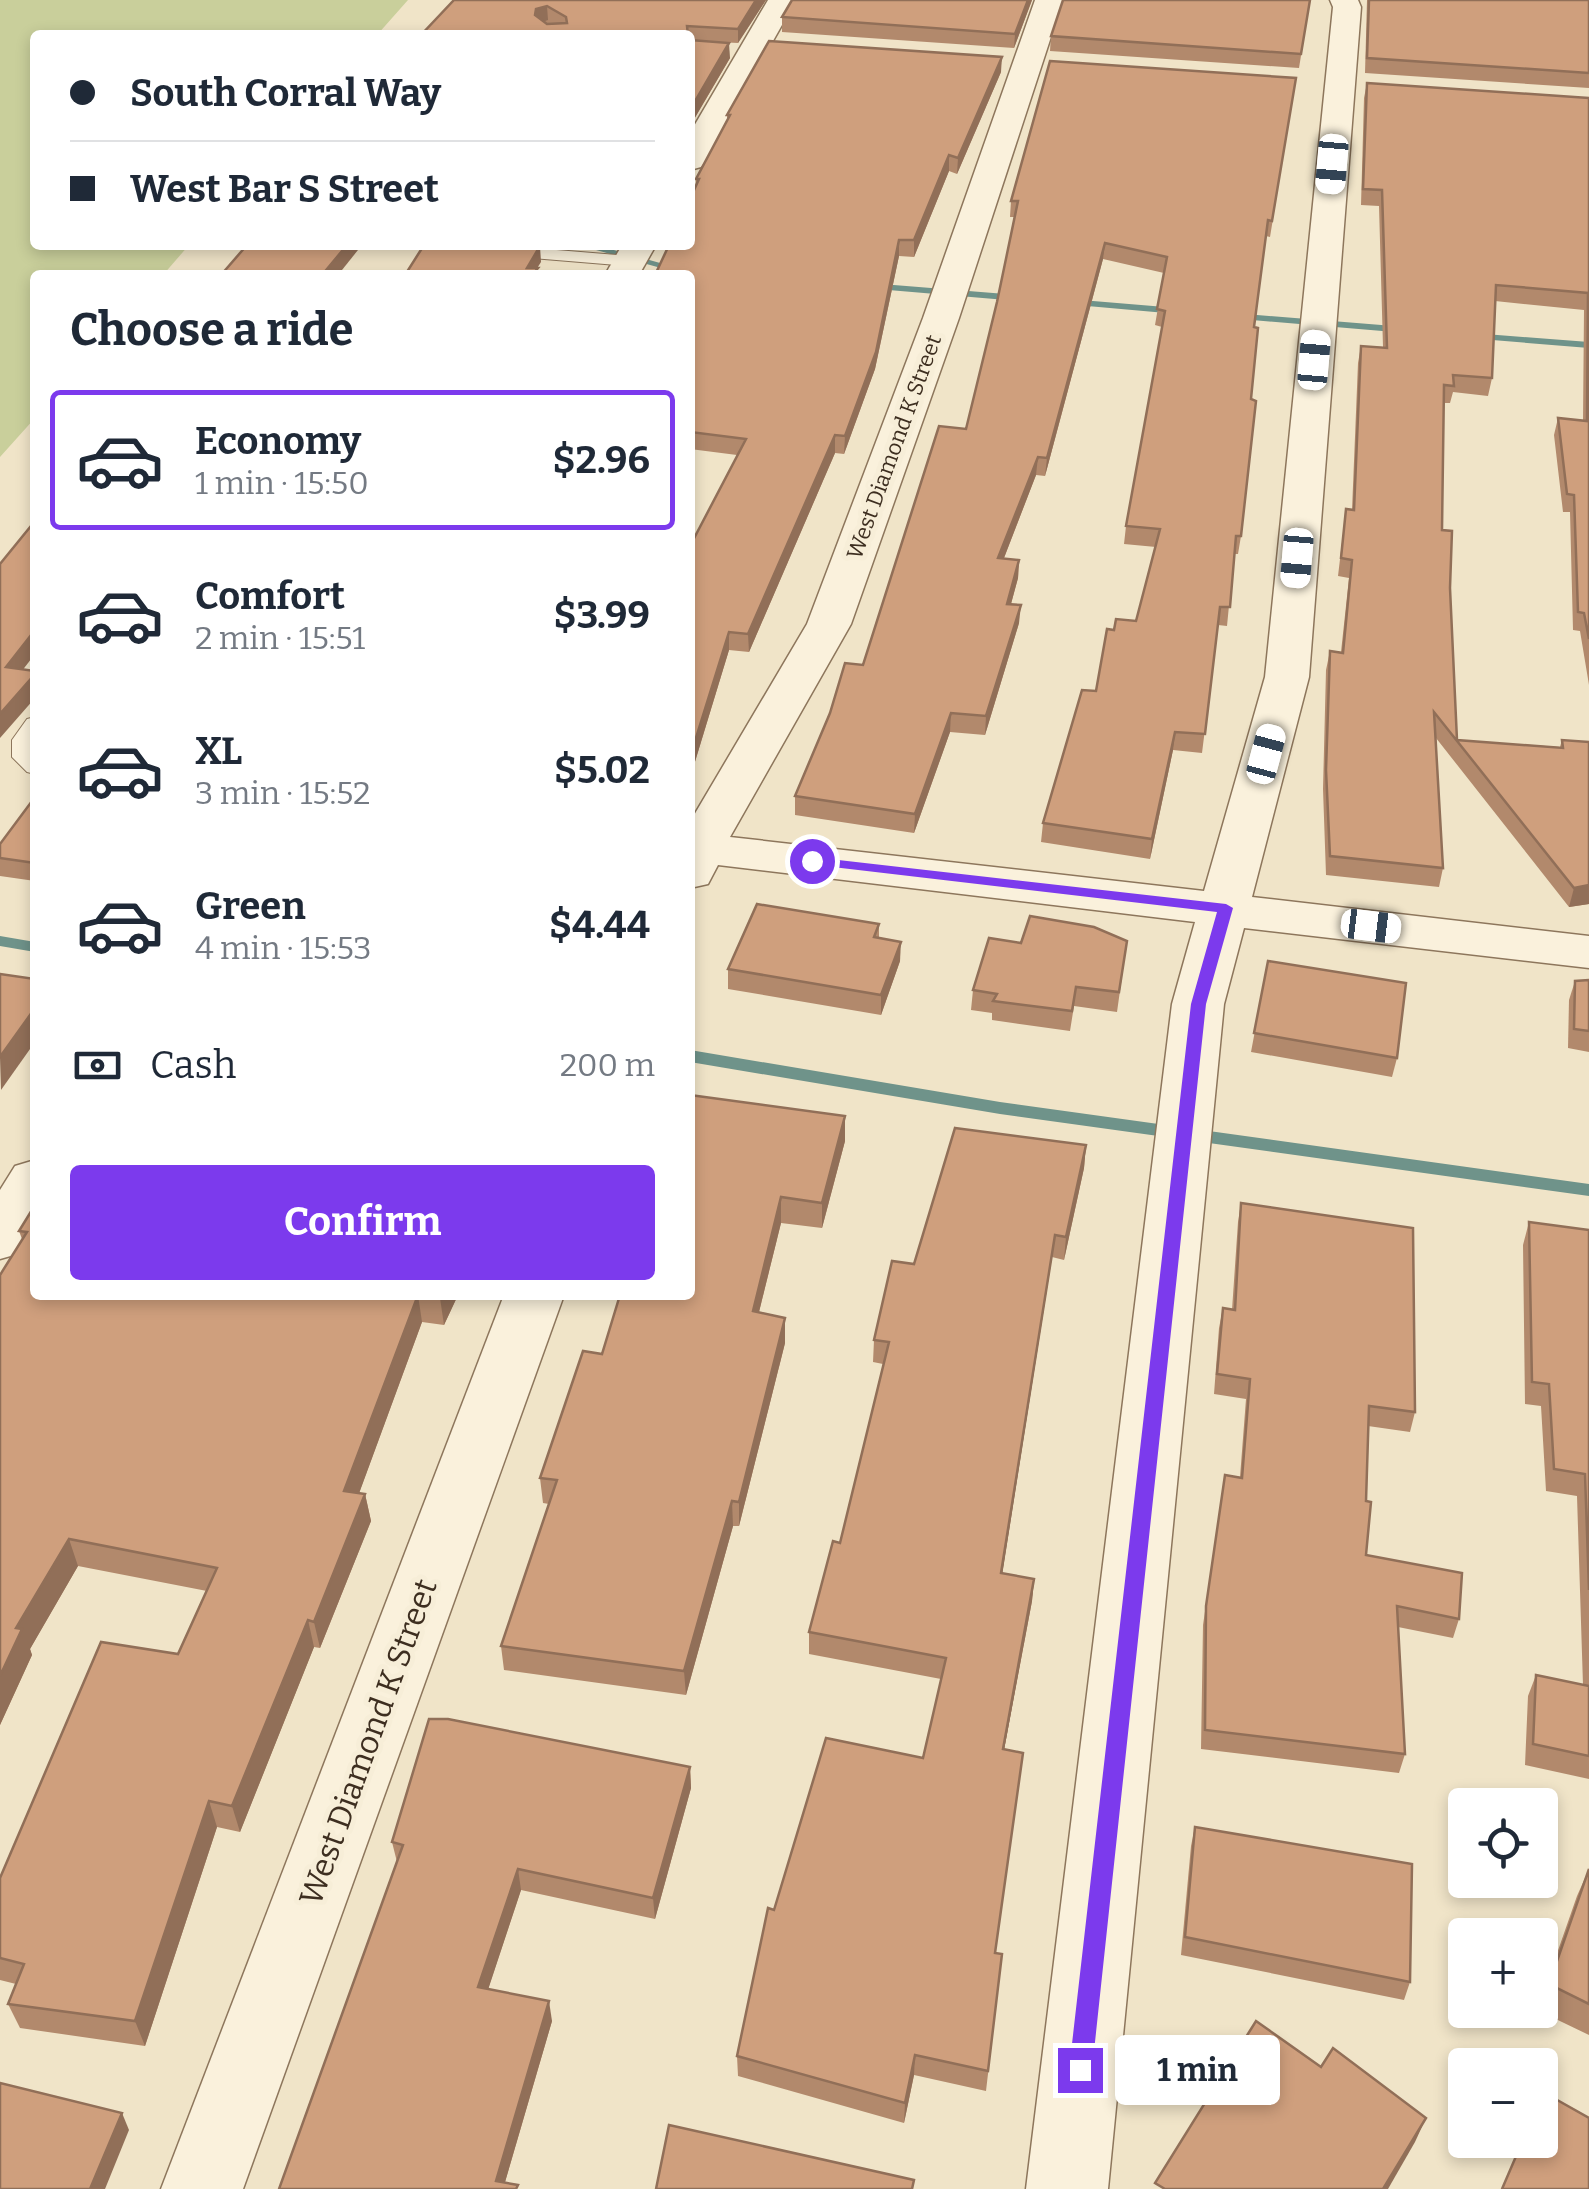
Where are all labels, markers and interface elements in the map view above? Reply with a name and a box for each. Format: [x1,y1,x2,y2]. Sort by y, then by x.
text: South Corral Way [130,70,441,116]
car [1314,133,1350,195]
text: West Bar S Street [130,166,439,212]
text: Choose a ride [70,303,353,357]
car [1296,329,1332,391]
street label: West Diamond K Street [841,331,947,563]
icon: car [75,415,165,505]
text: Economy [195,418,361,464]
text: $2.96 [553,437,650,483]
text: 1 min · 15:50 [195,464,369,502]
car [1279,527,1315,589]
icon: car [75,570,165,660]
text: Comfort [195,573,345,619]
text: $3.99 [554,592,650,638]
text: 2 min · 15:51 [195,619,365,657]
car [1244,721,1288,787]
icon: car [75,725,165,815]
text: XL [195,728,242,774]
text: $5.02 [554,747,650,793]
text: 3 min · 15:52 [195,774,370,812]
route start [790,839,835,884]
icon: car [75,880,165,970]
text: Green [195,883,306,929]
text: $4.44 [549,902,650,948]
car [1339,907,1403,945]
text: 4 min · 15:53 [195,929,371,967]
icon: cash [70,1038,125,1093]
text: Cash [150,1042,236,1088]
text: 200 m [560,1046,655,1084]
button: Confirm [70,1165,655,1280]
street label: West Diamond K Street [291,1573,445,1910]
map controls [1448,1788,1558,2158]
button: locate [1448,1788,1558,1898]
button: + [1448,1918,1558,2028]
callout: 1 min [1115,2035,1280,2105]
route end [1058,2048,1103,2093]
button: − [1448,2048,1558,2158]
text: 1 min [1157,2051,1238,2089]

